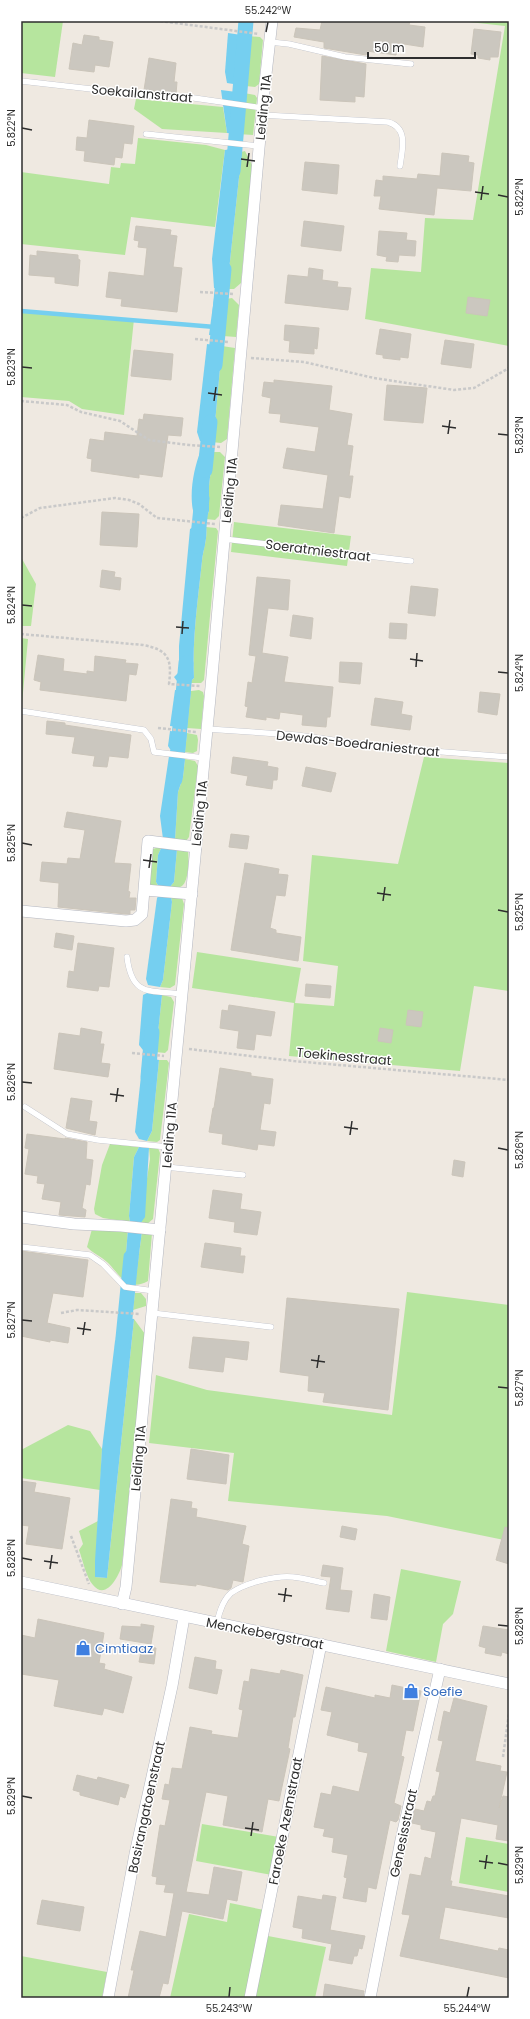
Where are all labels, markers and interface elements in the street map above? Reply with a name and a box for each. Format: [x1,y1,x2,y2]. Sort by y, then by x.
text: 55.242°W [245,3,291,18]
scale bar [368,34,475,60]
text: 50 m [374,39,405,56]
street label: Leiding 11A [251,73,276,141]
street label: Soekailanstraat [90,80,194,107]
text: 5.822°N [4,109,19,147]
text: 5.822°N [512,178,527,216]
text: 5.823°N [4,348,19,386]
text: 5.823°N [512,416,527,454]
street label: Leiding 11A [217,456,242,524]
street label: Soeratmiestraat [264,535,372,566]
text: 5.824°N [4,586,19,624]
text: 5.824°N [512,654,527,692]
street label: Dewdas-Boedraniestraat [275,725,441,762]
street label: Leiding 11A [187,779,212,847]
text: 5.825°N [4,824,19,862]
text: 5.825°N [512,893,527,931]
street label: Toekinesstraat [296,1043,392,1070]
text: 5.826°N [4,1063,19,1101]
street label: Leiding 11A [157,1101,182,1169]
text: 5.826°N [512,1131,527,1169]
text: 5.827°N [4,1301,19,1339]
text: 5.827°N [512,1369,527,1407]
street label: Leiding 11A [126,1424,151,1492]
text: 5.828°N [4,1539,19,1577]
text: 5.828°N [512,1607,527,1645]
street label: Menckebergstraat [204,1613,326,1654]
shop icon: Cimtiaaz [74,1639,92,1657]
place label: Cimtiaaz [95,1639,153,1658]
shop icon: Soefie [402,1682,420,1700]
place label: Soefie [423,1682,463,1701]
street label: Basirangatoenstraat [123,1739,170,1875]
street label: Faroeke Azemstraat [264,1755,307,1887]
text: 5.829°N [4,1777,19,1815]
street label: Genesisstraat [385,1787,422,1879]
text: 5.829°N [512,1846,527,1884]
text: 55.243°W [206,2001,252,2016]
text: 55.244°W [444,2001,491,2016]

